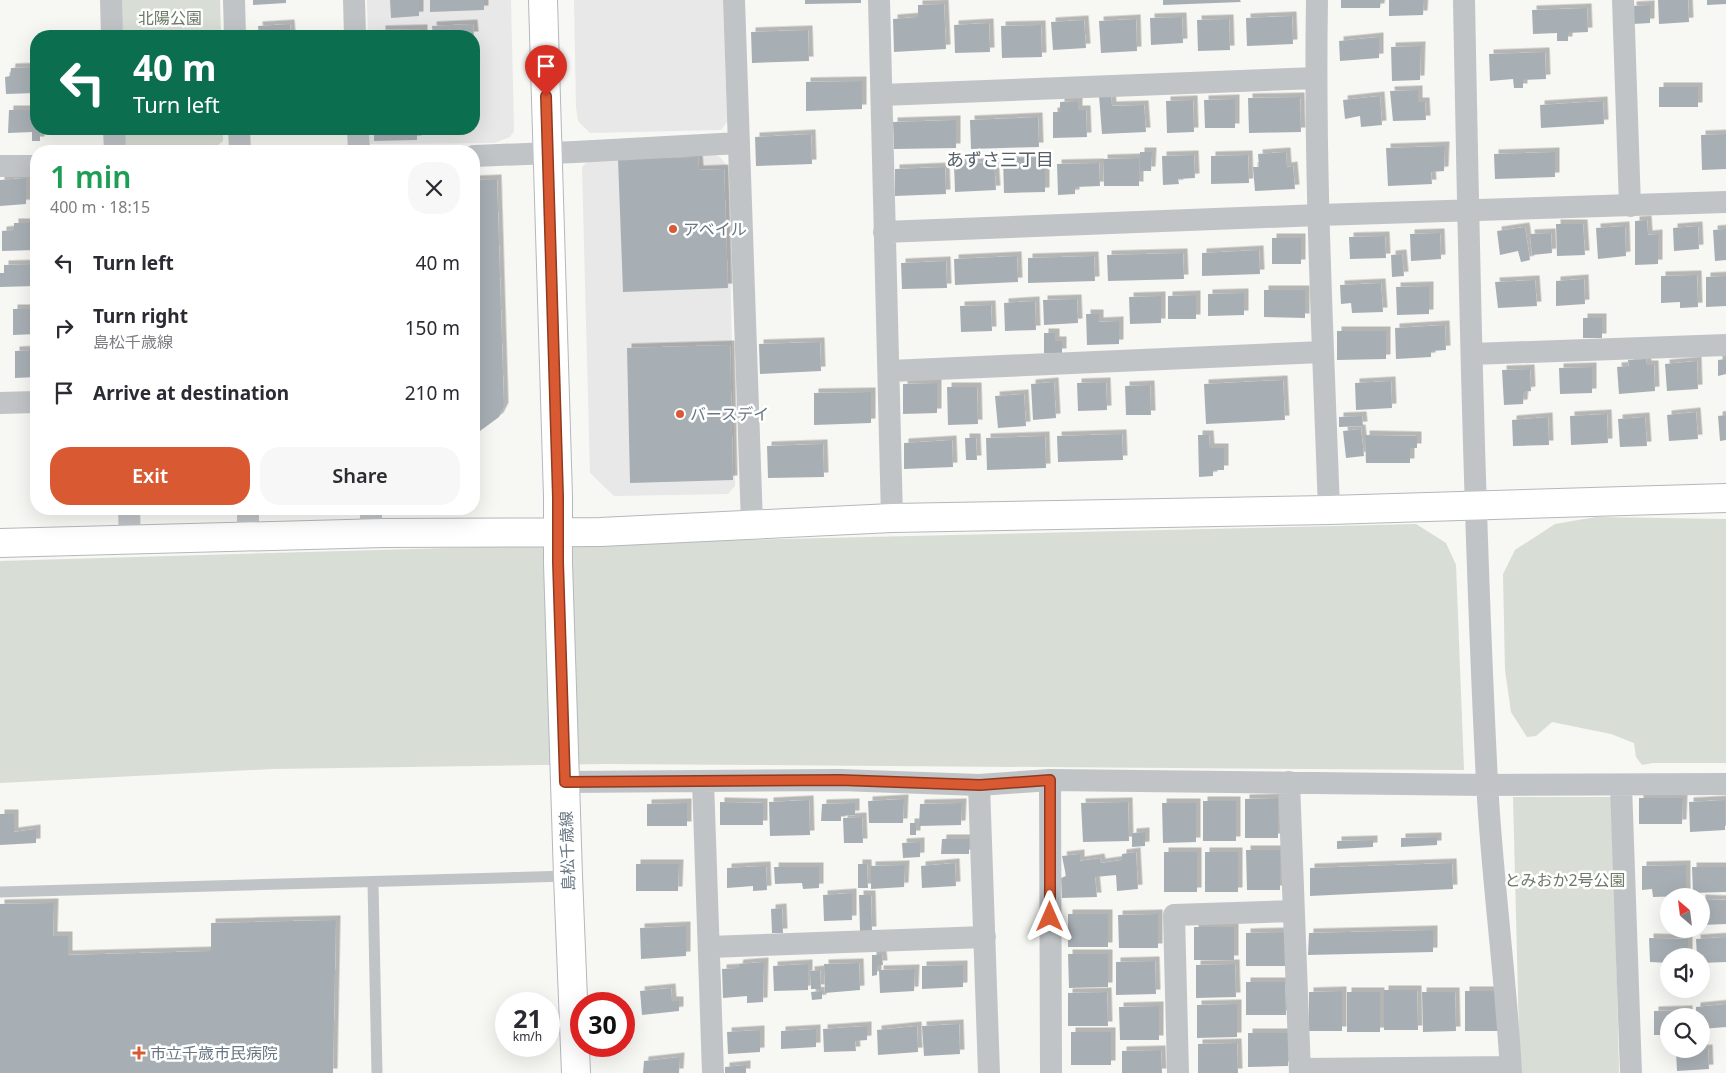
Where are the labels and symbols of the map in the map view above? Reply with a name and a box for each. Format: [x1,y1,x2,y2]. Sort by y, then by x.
park label: 北陽公園 [138,7,202,29]
pin [525,45,567,96]
district label: あずさ三丁目 [946,147,1054,171]
place label: アベイル [683,218,747,240]
marker: アベイル [667,223,679,235]
place label: バースデイ [690,403,769,425]
marker: バースデイ [674,408,686,420]
street label: 島松千歳線 [555,811,579,891]
park label: とみおか2号公園 [1504,869,1626,891]
north arrow [1660,888,1710,938]
position arrow [1023,890,1075,942]
speed limit sign: 30 [570,992,635,1057]
place label: 市立千歳市民病院 [150,1042,278,1064]
marker: 市立千歳市民病院 [132,1046,146,1060]

